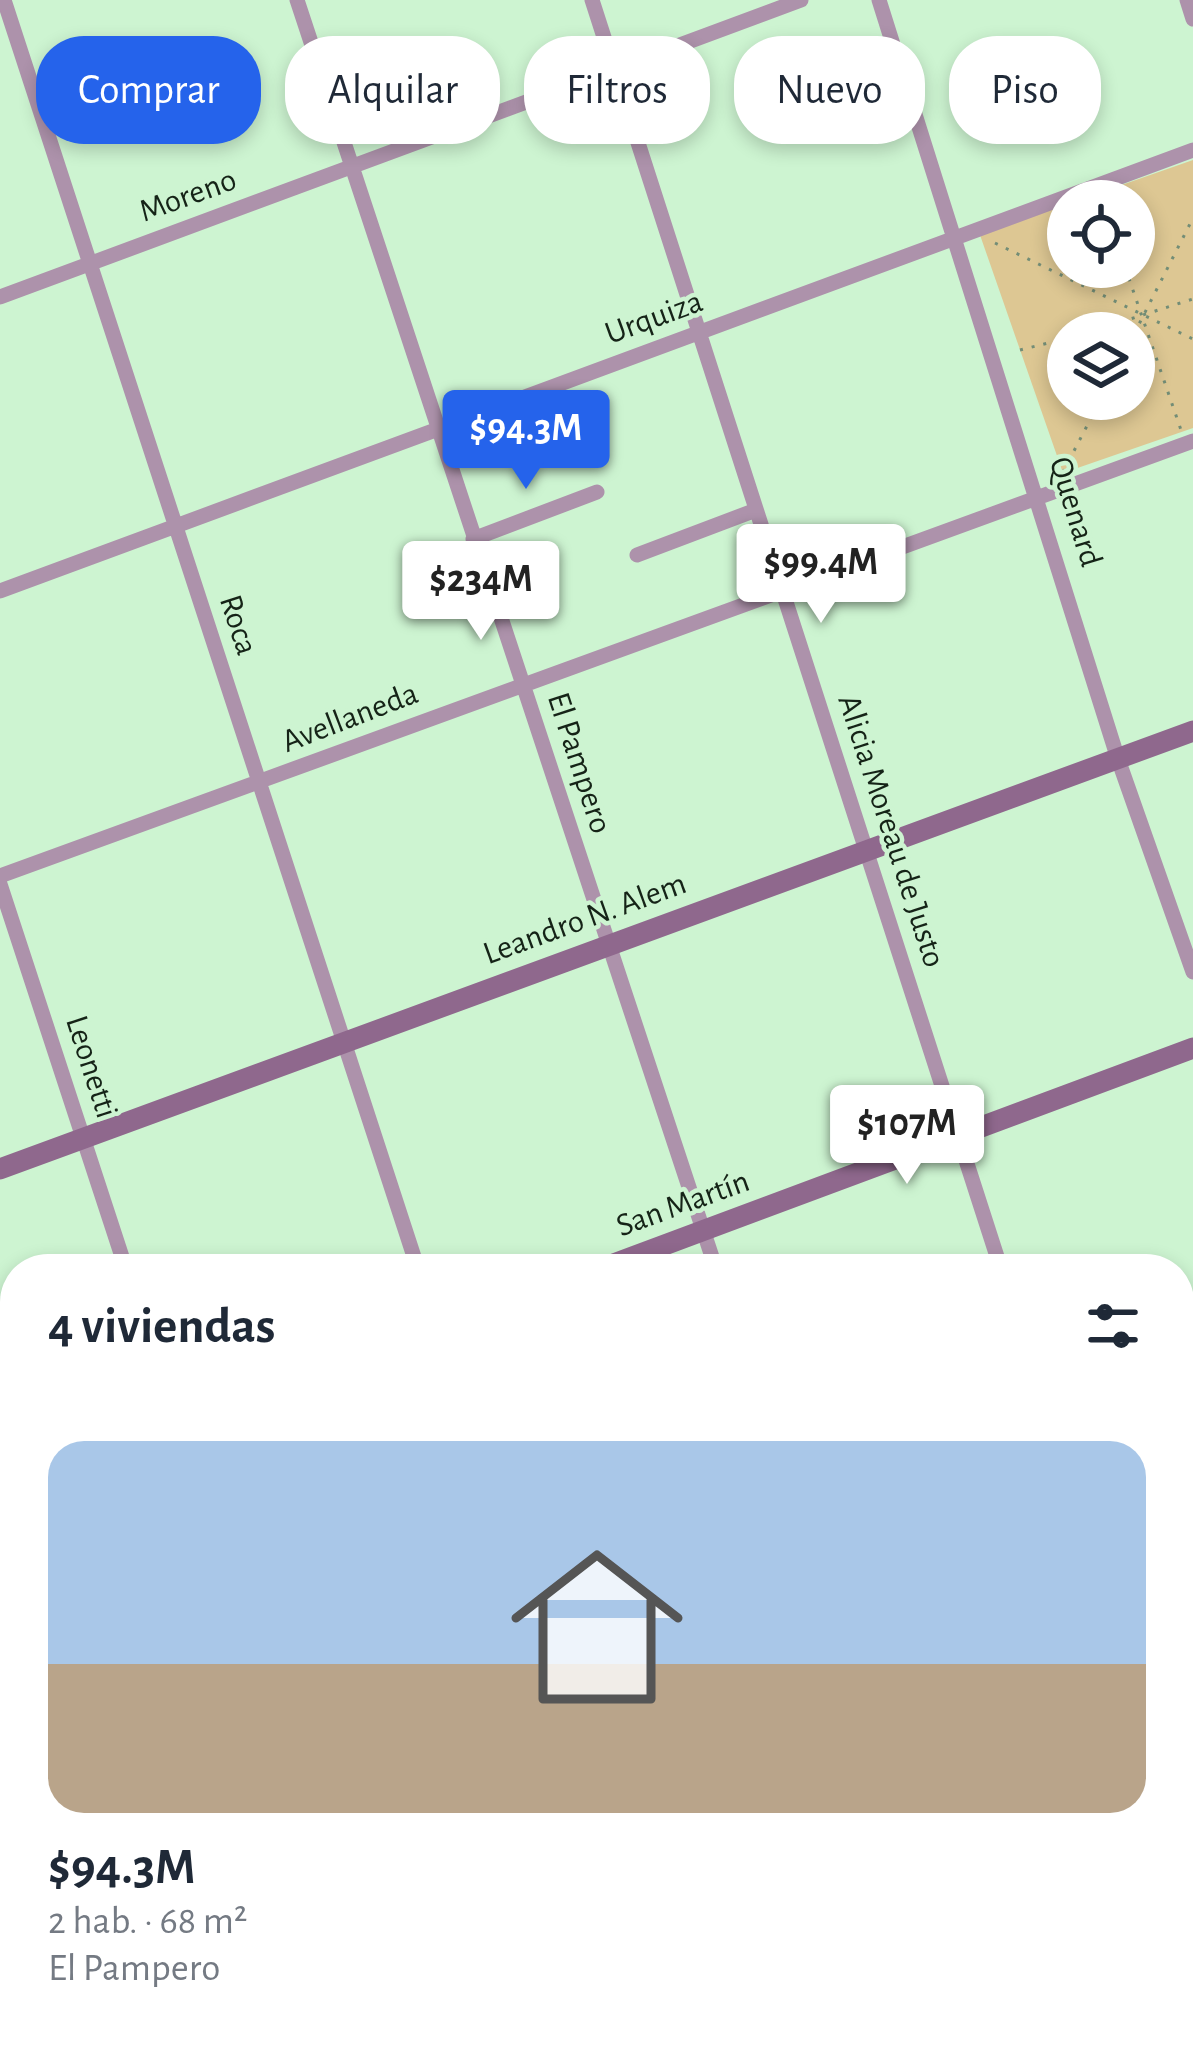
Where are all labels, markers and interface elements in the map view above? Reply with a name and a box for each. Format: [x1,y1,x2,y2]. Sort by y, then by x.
chip: Comprar [36,36,261,144]
chip: Alquilar [285,36,500,144]
chip: Filtros [524,36,710,144]
chip: Nuevo [734,36,925,144]
chip: Piso [949,36,1101,144]
street label: Moreno [135,163,241,229]
map controls [1047,180,1155,420]
button: locate [1047,180,1155,288]
street label: Urquiza [601,285,707,351]
button: layers [1047,312,1155,420]
pin: $94.3M [428,390,624,492]
text: $94.3M [470,409,582,448]
street label: Quenard [1043,453,1107,571]
pin: $99.4M [723,524,919,626]
pin: $234M [397,541,565,643]
text: $99.4M [764,543,878,582]
text: $234M [429,560,533,599]
street label: Roca [213,591,263,659]
street label: Avellaneda [277,677,423,759]
street label: El Pampero [541,689,617,837]
street label: Alicia Moreau de Justo [831,691,951,971]
street label: Leandro N. Alem [479,867,691,971]
street label: Leonetti [59,1012,123,1122]
pin: $107M [823,1085,991,1187]
text: $107M [857,1104,957,1143]
street label: San Martín [612,1165,754,1243]
icon: filters [1080,1293,1146,1359]
text: 4 viviendas [48,1301,275,1352]
icon: home [489,1519,705,1735]
text: $94.3M [48,1842,196,1893]
text: 2 hab. · 68 m² [48,1902,248,1941]
text: El Pampero [48,1949,220,1988]

